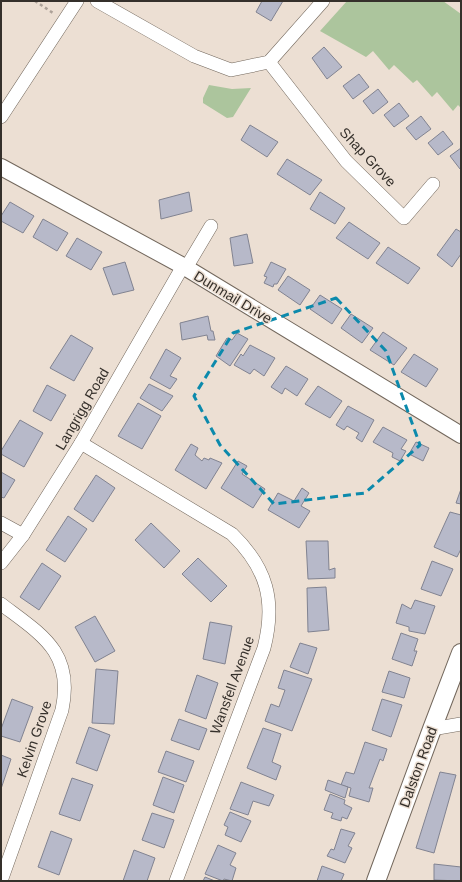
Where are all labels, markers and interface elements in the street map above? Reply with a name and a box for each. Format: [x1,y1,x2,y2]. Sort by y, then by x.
street label: Shap Grove [337,124,399,190]
street label: Dunmail Drive [191,268,275,327]
street label: Langrigg Road [52,365,112,453]
street label: Wansfell Avenue [207,633,257,736]
street label: Kelvin Grove [13,698,55,779]
street label: Dalston Road [396,724,440,810]

